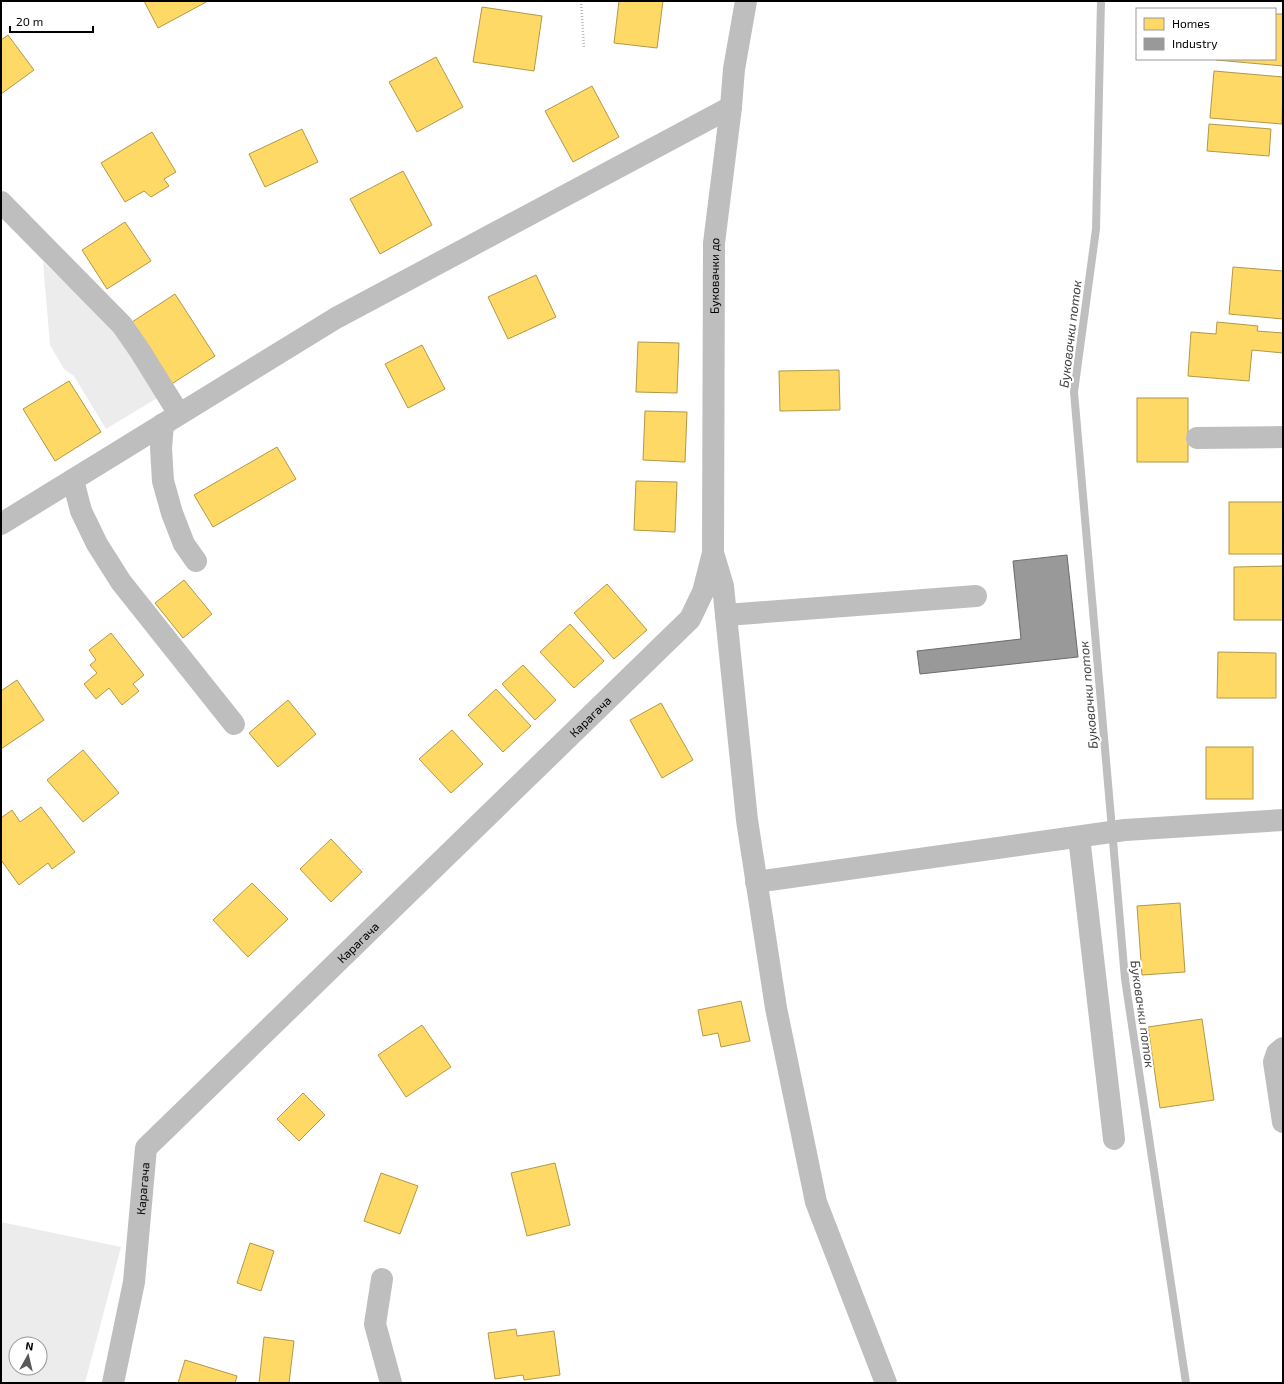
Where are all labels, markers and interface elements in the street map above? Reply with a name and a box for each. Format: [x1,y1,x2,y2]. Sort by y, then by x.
scale bar [10,8,93,34]
legend [1136,8,1276,60]
text: 20 m [16,14,43,28]
text: Homes [1172,16,1210,30]
text: Industry [1172,36,1218,50]
street label: Буковачки до [707,237,722,314]
water label: Буковачки поток [1055,279,1085,389]
water label: Буковачки поток [1075,640,1101,750]
street label: Карагача [566,693,614,740]
street label: Карагача [334,919,381,965]
water label: Буковачки поток [1128,959,1158,1069]
street label: Карагача [133,1162,152,1215]
north arrow [8,1336,48,1376]
text: N [25,1339,34,1353]

